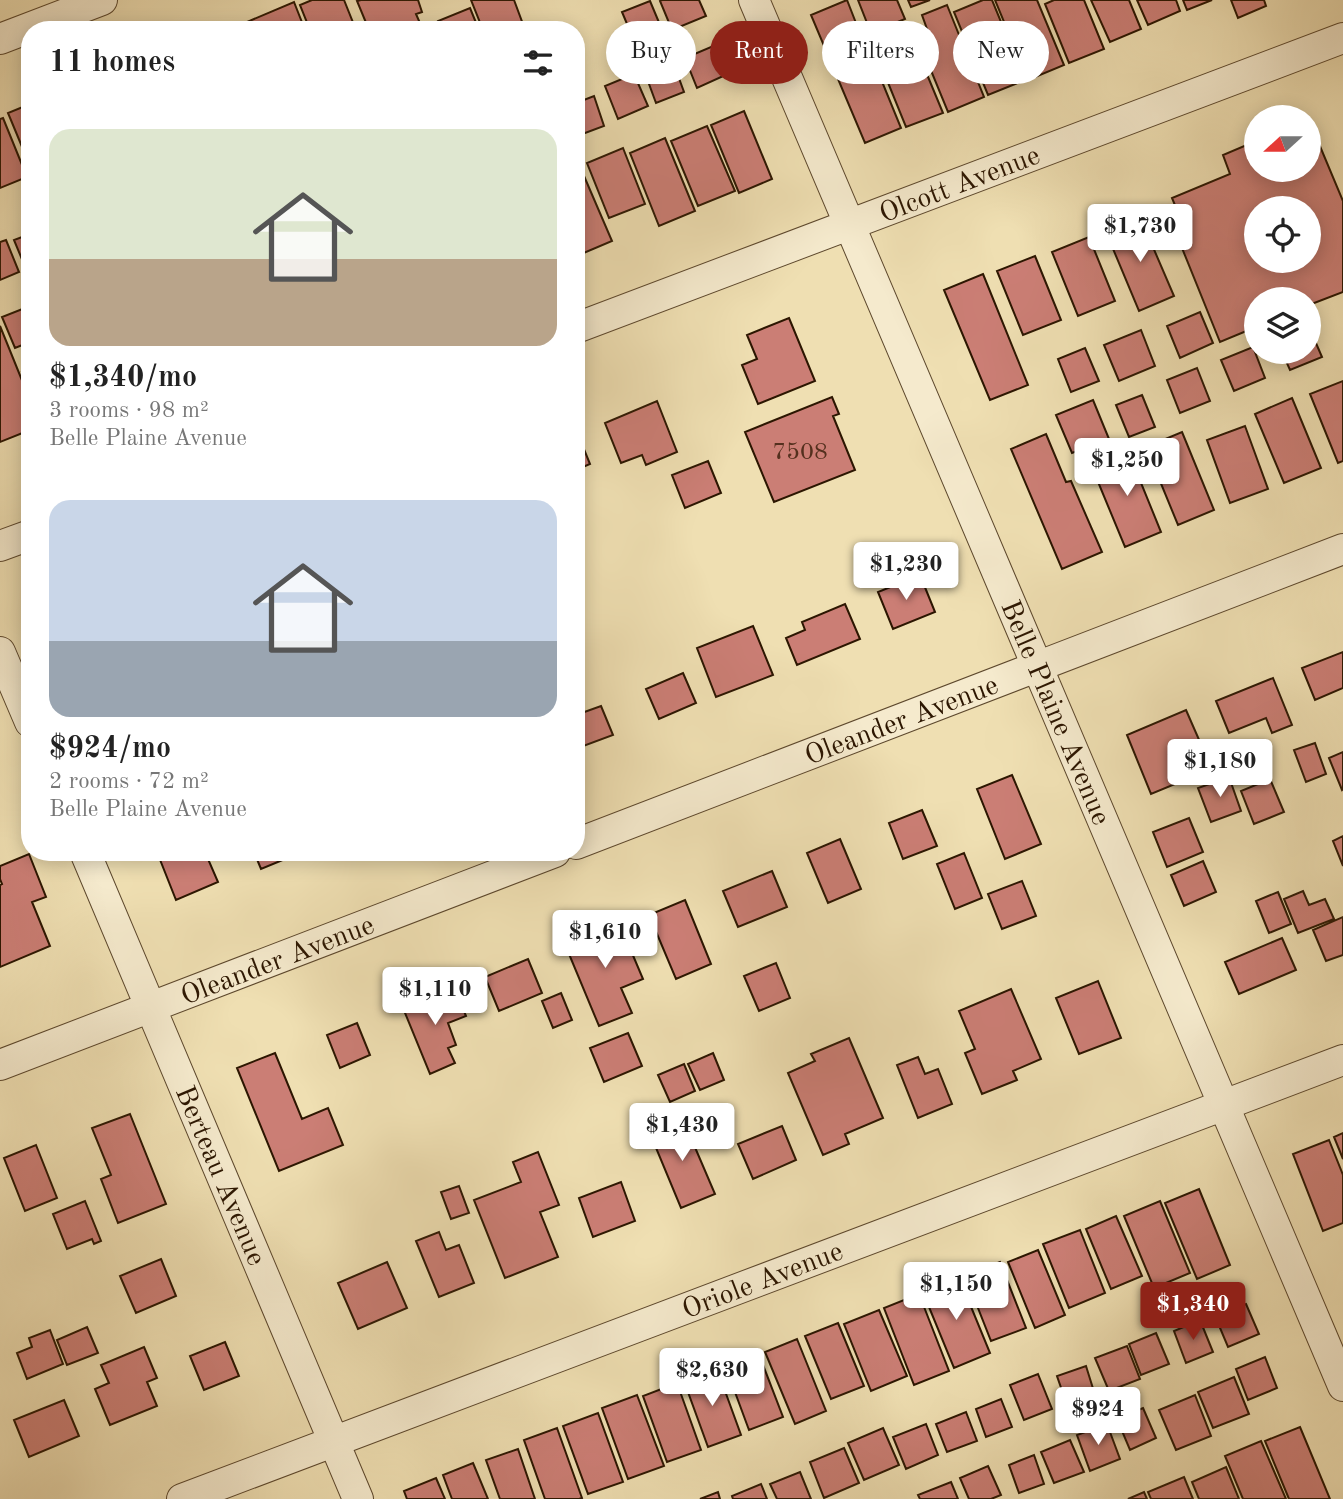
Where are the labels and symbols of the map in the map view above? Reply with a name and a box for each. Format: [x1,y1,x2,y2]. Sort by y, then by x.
north arrow [1244,105,1321,182]
street label: Olcott Avenue [876,142,1044,229]
pin: $1,730 [1083,204,1197,264]
pin: $1,250 [1070,438,1184,498]
house number: 7508 [772,441,828,465]
pin: $1,230 [849,542,963,602]
street label: Belle Plaine Avenue [994,597,1114,829]
street label: Oleander Avenue [801,672,1003,772]
pin: $1,180 [1163,740,1277,799]
pin: $1,610 [548,911,662,970]
street label: Oleander Avenue [177,912,379,1012]
pin: $1,110 [378,968,492,1027]
street label: Berteau Avenue [169,1082,270,1270]
pin: $1,430 [625,1104,739,1163]
street label: Oriole Avenue [679,1238,847,1325]
pin: $1,150 [899,1262,1013,1322]
pin: $1,340 [1136,1282,1250,1342]
pin: $2,630 [655,1348,769,1408]
pin: $924 [1057,1388,1139,1447]

